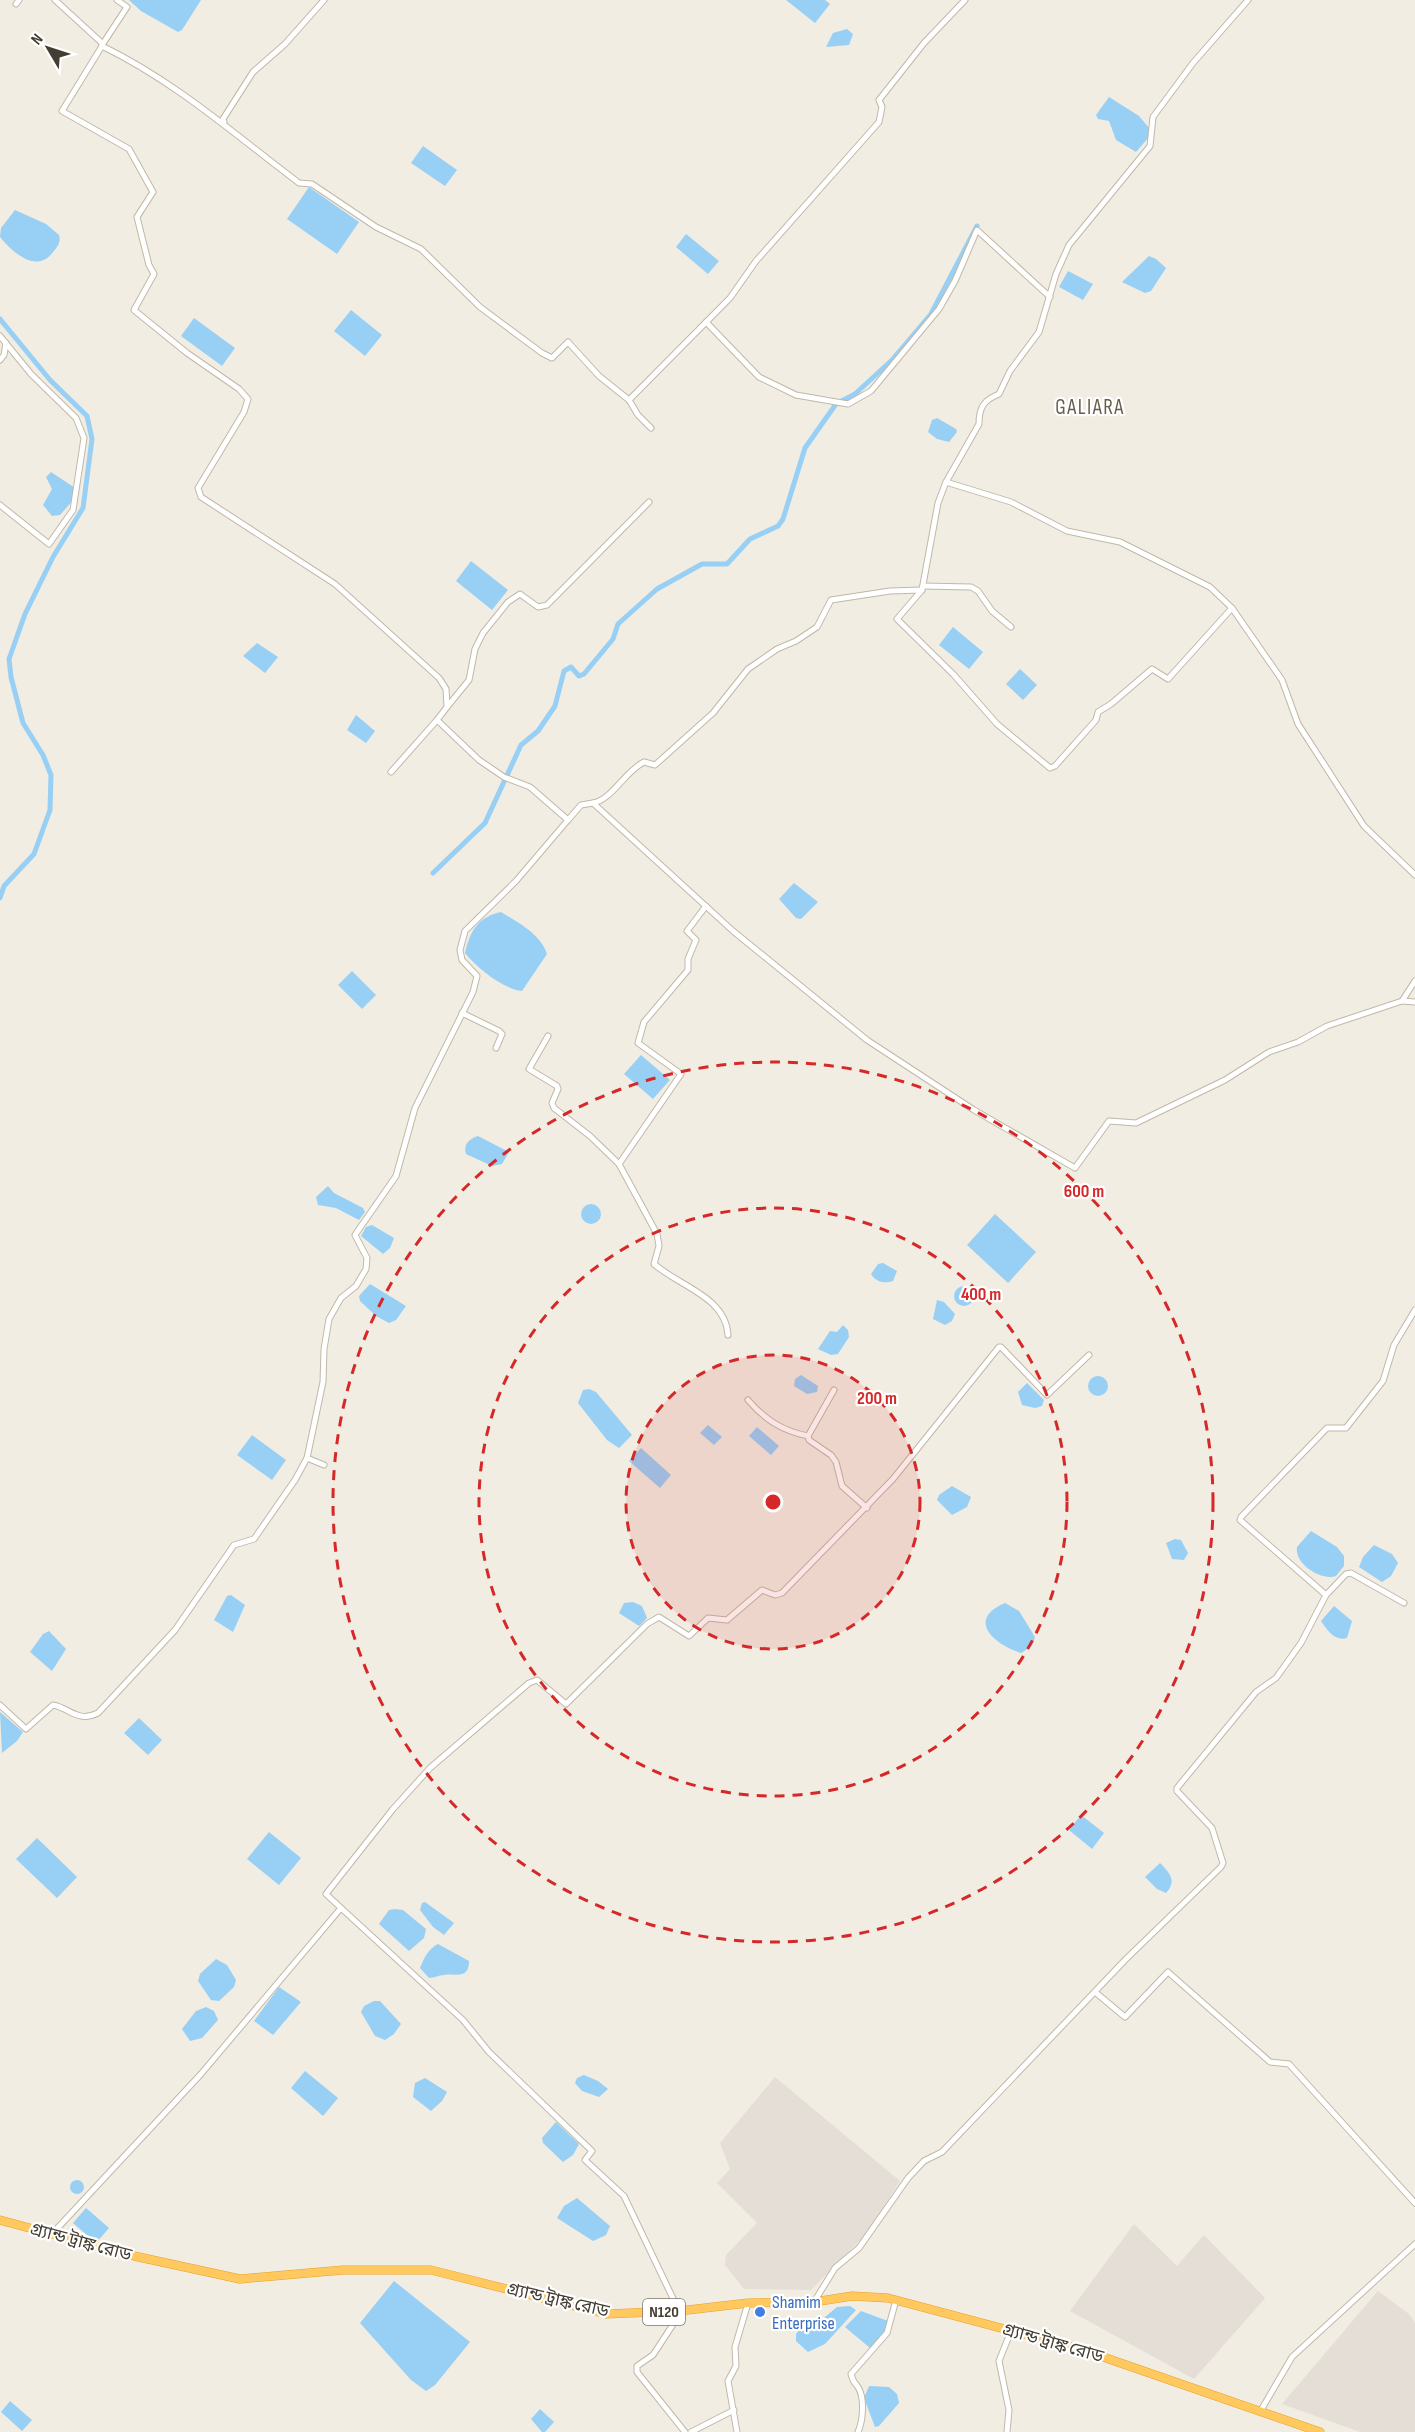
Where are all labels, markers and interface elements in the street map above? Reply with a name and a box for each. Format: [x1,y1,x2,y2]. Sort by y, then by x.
north arrow [18,18,78,78]
text: N [27,30,48,49]
district label: GALIARA [1055,395,1125,420]
text: 600 m [1064,1181,1104,1202]
text: 400 m [961,1284,1001,1305]
text: 200 m [857,1388,897,1409]
centre of rings [763,1492,783,1512]
street label: গ্র্যান্ড ট্রাঙ্ক রোড [28,2218,134,2266]
street label: গ্র্যান্ড ট্রাঙ্ক রোড [505,2278,611,2322]
place label: Shamim Enterprise [772,2292,835,2334]
road number: N120 [643,2299,685,2325]
marker: Shamim Enterprise [753,2305,767,2319]
street label: গ্র্যান্ড ট্রাঙ্ক রোড [1000,2319,1106,2368]

